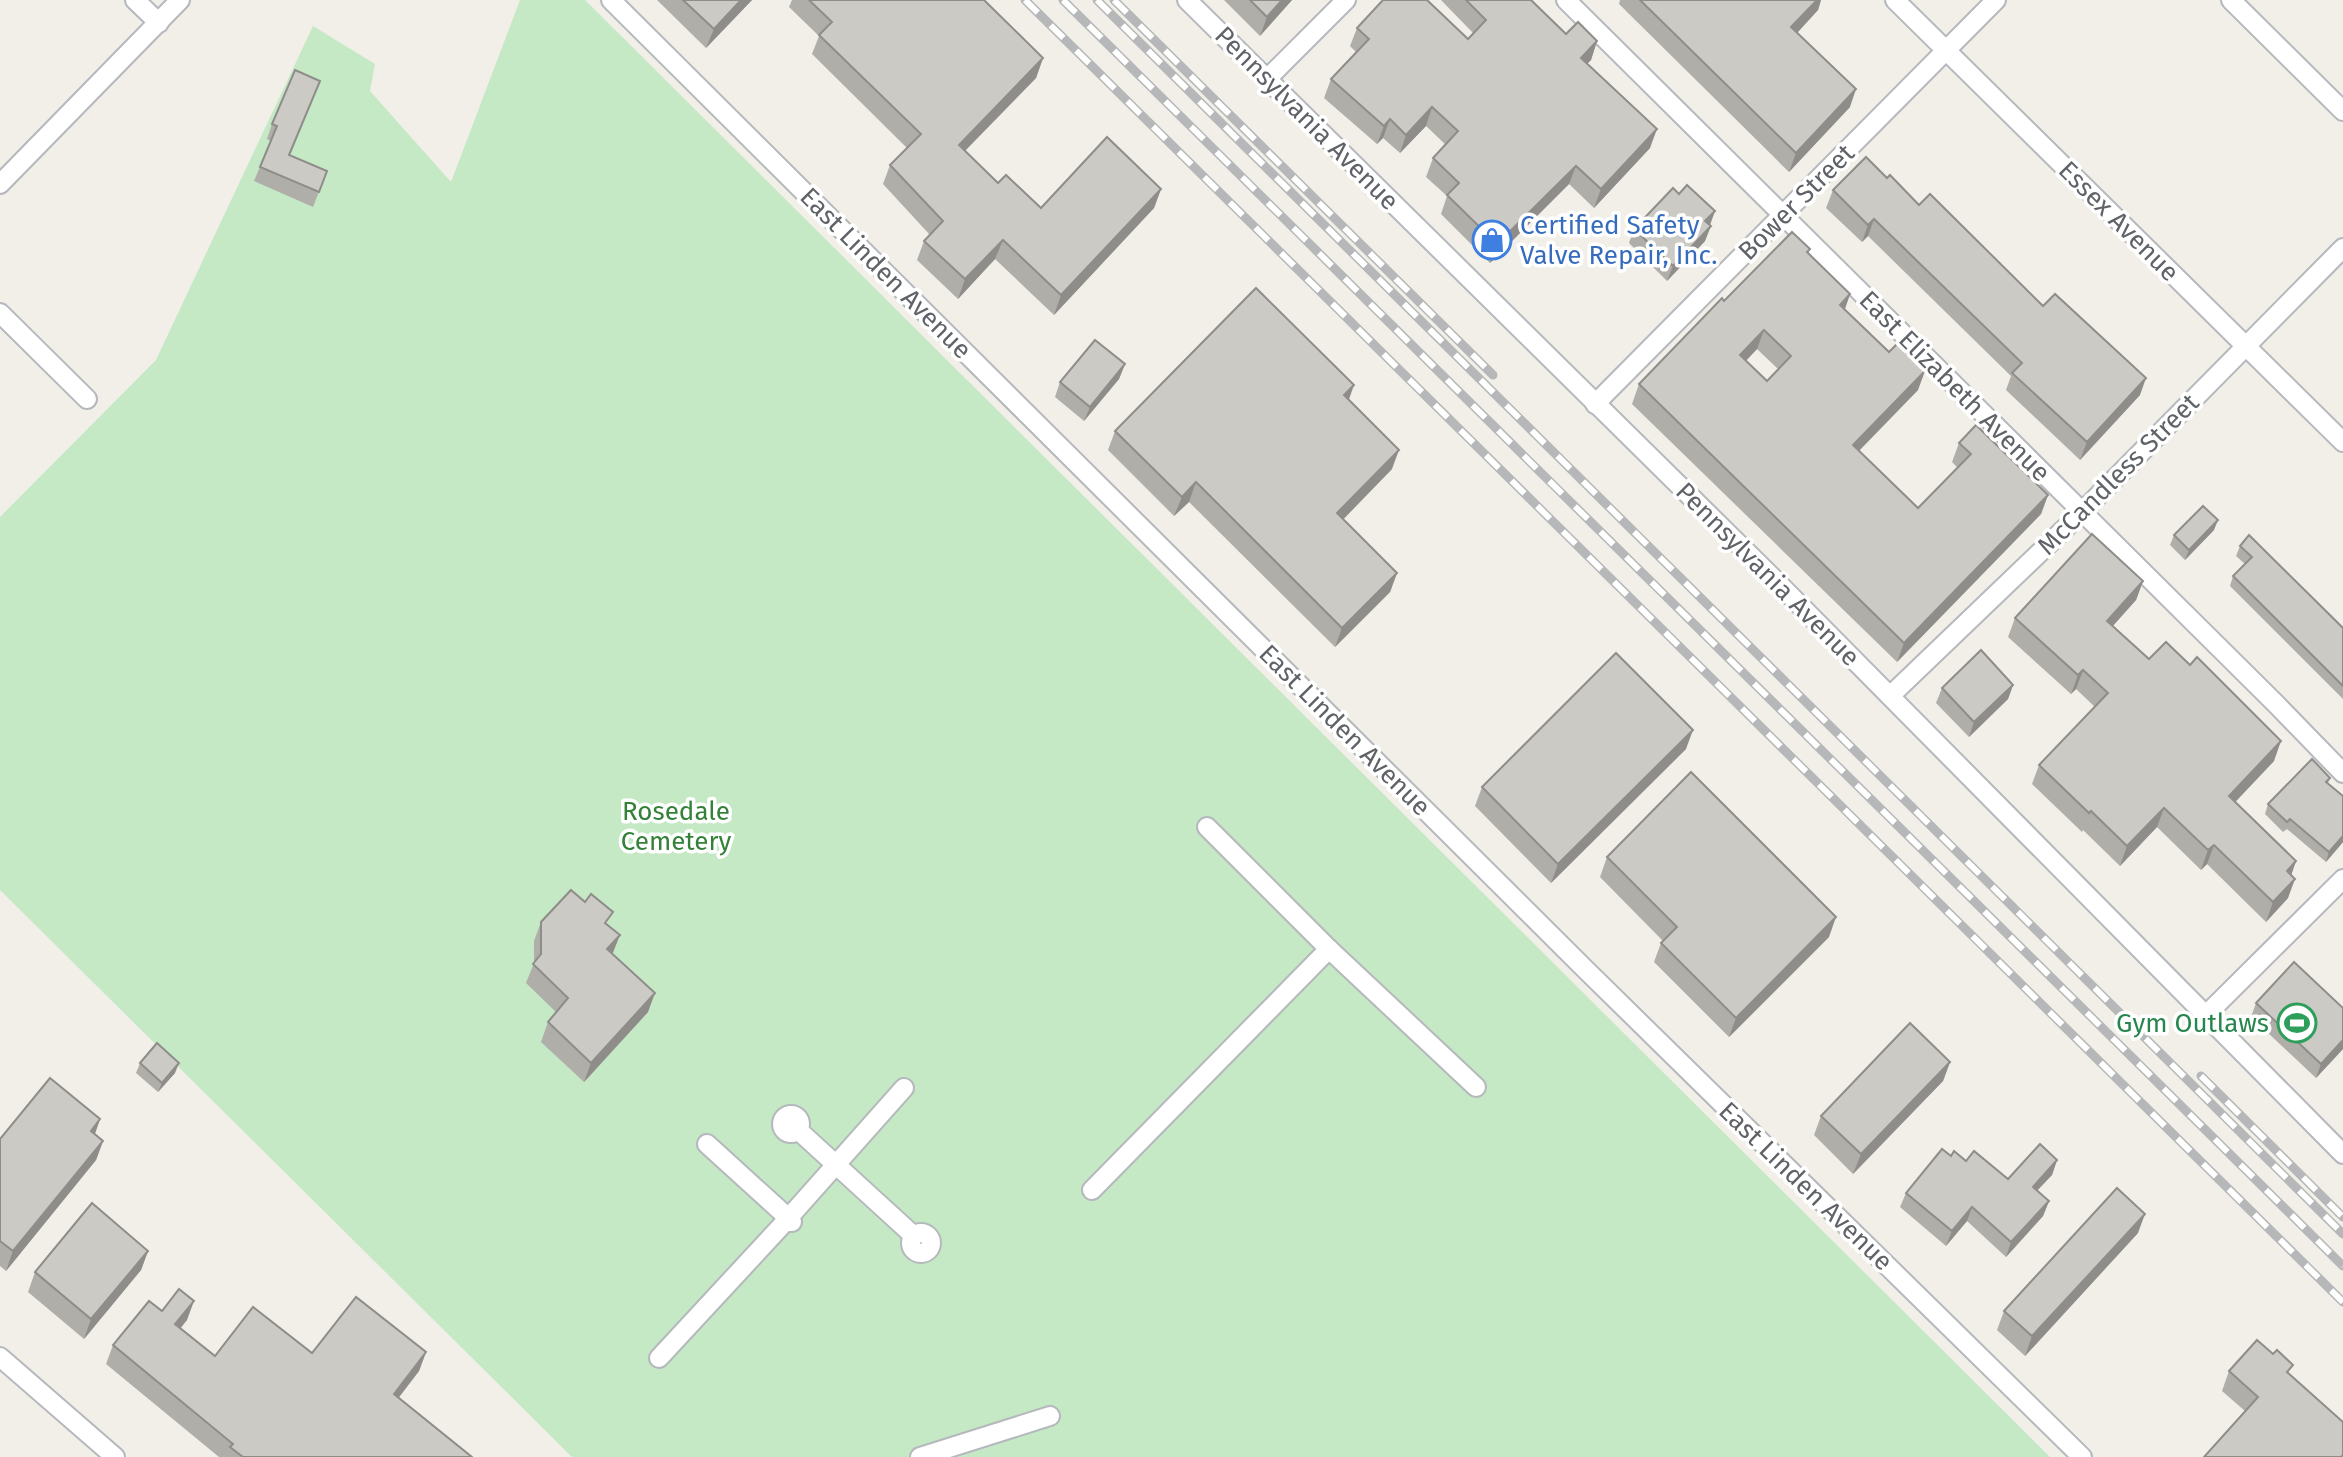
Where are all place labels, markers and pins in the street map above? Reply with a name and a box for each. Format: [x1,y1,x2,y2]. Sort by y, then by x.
place label: Certified Safety Valve Repair, Inc. [1520,210,1718,271]
shop icon: Certified Safety Valve Repair, Inc. [1471,219,1513,261]
sports icon: Gym Outlaws [2276,1002,2318,1044]
place label: Gym Outlaws [2116,1008,2269,1039]

